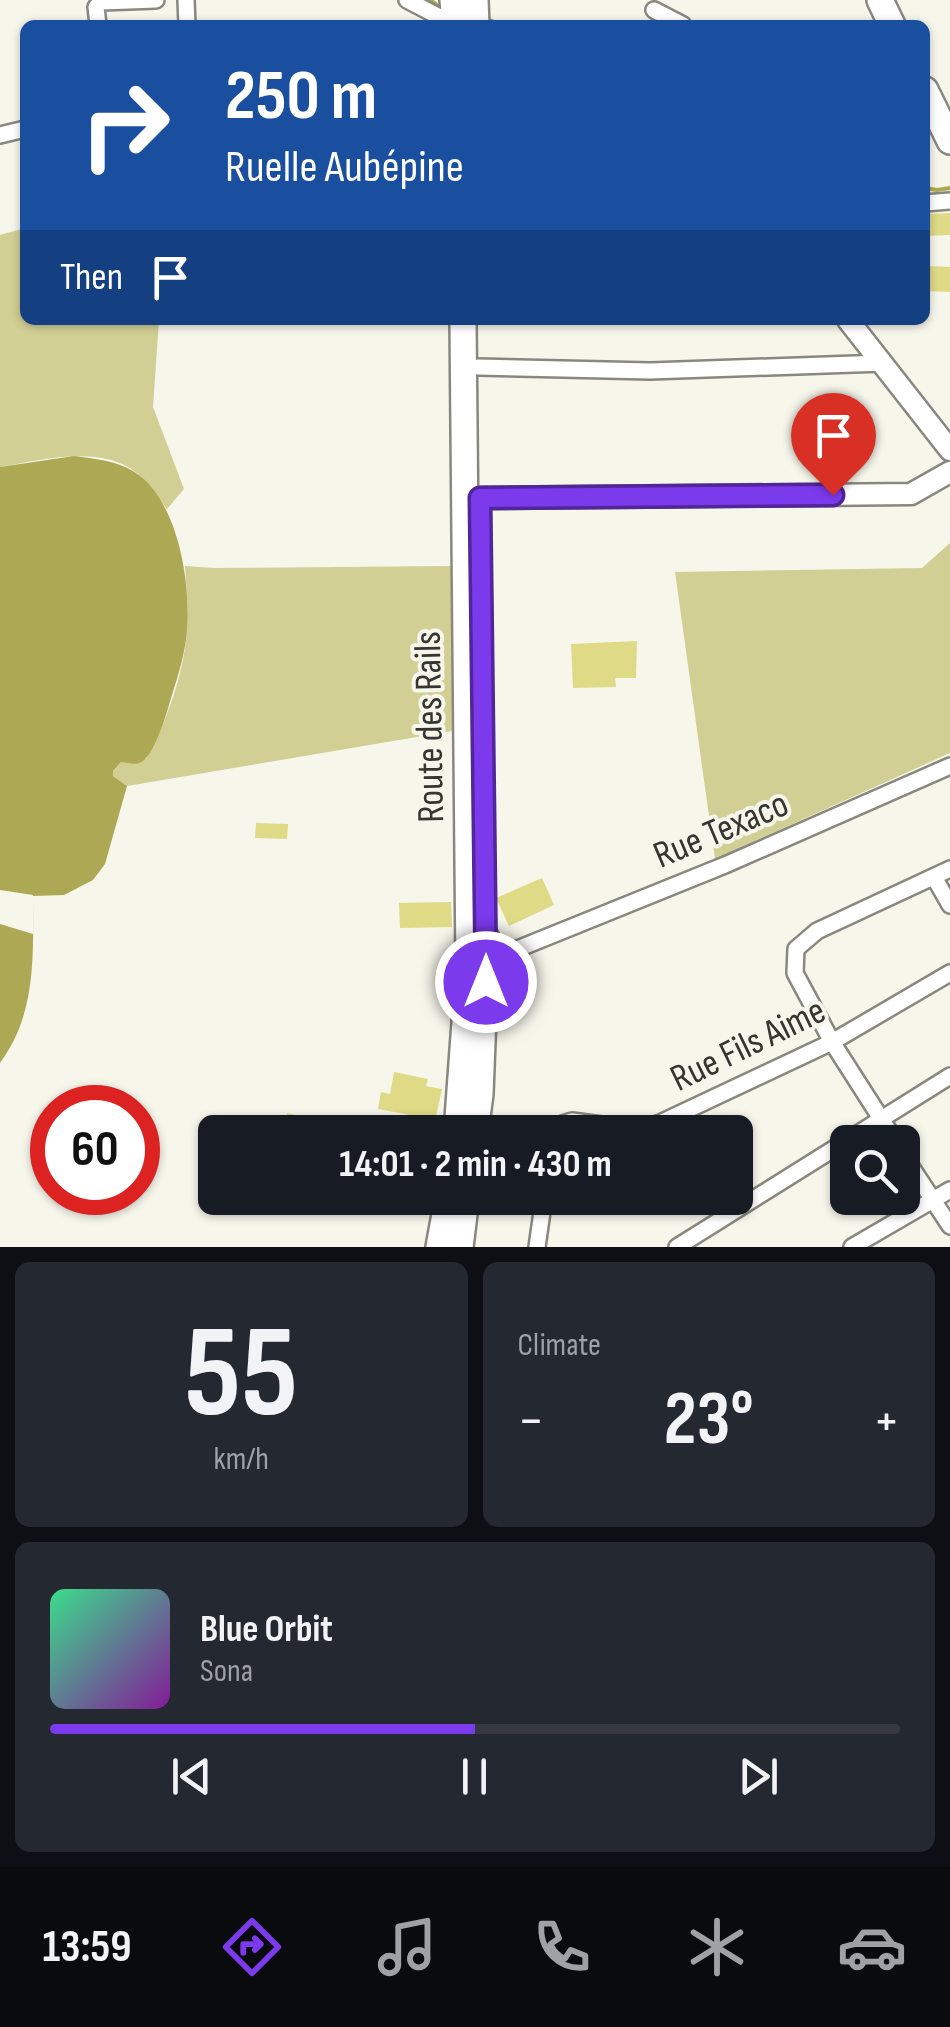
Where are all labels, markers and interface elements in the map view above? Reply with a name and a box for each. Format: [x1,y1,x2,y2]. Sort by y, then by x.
text: 250 m [225,55,377,139]
icon: right [60,60,190,190]
text: Ruelle Aubépine [225,140,464,195]
icon: arrive [143,250,198,305]
text: Then [60,255,123,300]
pin [791,393,876,496]
icon: arrive [806,408,861,463]
street label: Route des Rails [406,631,454,823]
street label: Rue Texaco [647,782,795,878]
position arrow [434,930,538,1034]
street label: Rue Fils Aime [663,988,833,1102]
speed limit sign: 60 [30,1085,160,1215]
map controls [830,1125,920,1215]
button: search [830,1125,920,1215]
text: 14:01 · 2 min · 430 m [339,1142,612,1187]
text: 55 [184,1297,298,1453]
text: Climate [518,1326,601,1365]
text: 23° [664,1375,754,1466]
text: − [518,1388,544,1455]
text: + [873,1388,900,1455]
text: km/h [214,1440,269,1479]
text: Blue Orbit [200,1607,333,1652]
text: Sona [200,1652,253,1691]
icon: previous [164,1749,219,1804]
icon: pause [447,1749,502,1804]
icon: next [731,1749,786,1804]
icon: directions [217,1912,287,1982]
icon: music [372,1912,442,1982]
icon: phone [527,1912,597,1982]
icon: climate [682,1912,752,1982]
icon: car [837,1912,907,1982]
text: 13:59 [43,1920,132,1975]

